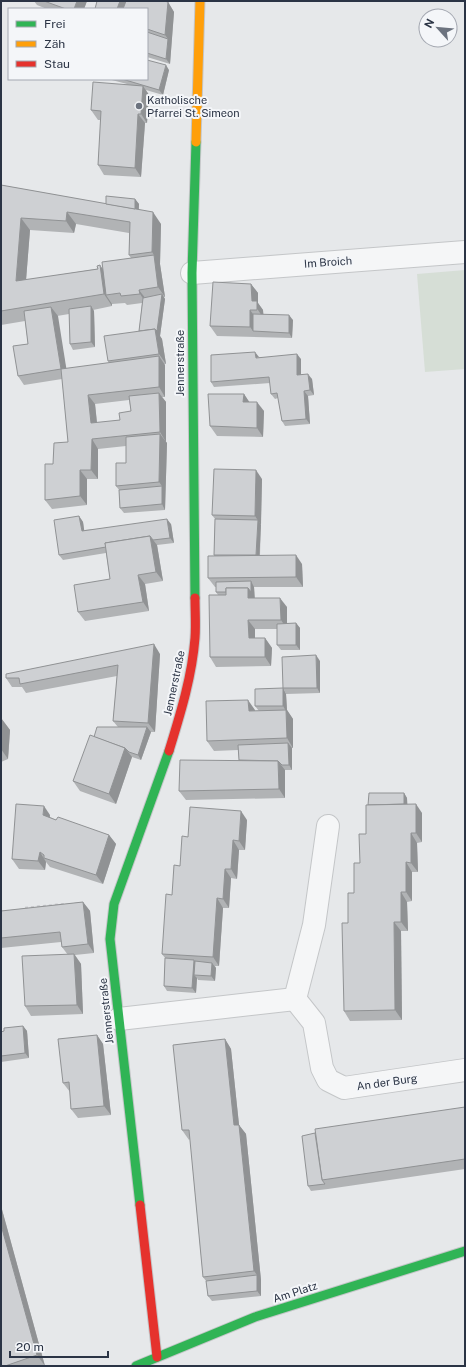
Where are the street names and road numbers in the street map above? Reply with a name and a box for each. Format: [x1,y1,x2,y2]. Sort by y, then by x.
street label: Im Broich [304,254,352,270]
street label: Jennerstraße [174,330,186,396]
street label: Jennerstraße [161,649,187,717]
street label: Jennerstraße [97,977,115,1045]
street label: An der Burg [356,1072,418,1092]
street label: Am Platz [271,1279,319,1305]

